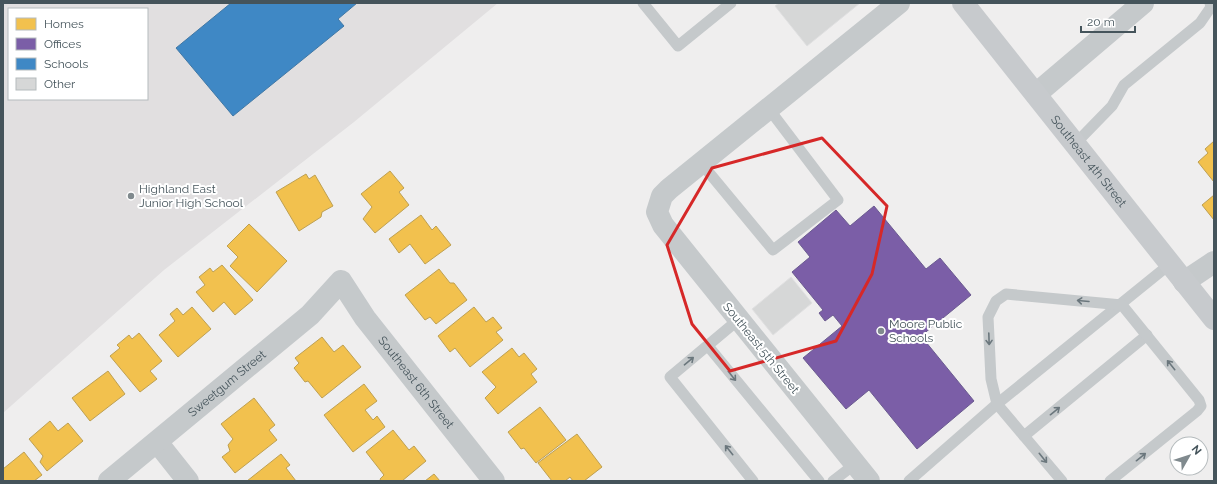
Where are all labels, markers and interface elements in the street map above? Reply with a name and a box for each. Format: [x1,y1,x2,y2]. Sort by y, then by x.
legend [8,8,148,100]
scale bar [1081,8,1135,34]
text: 20 m [1087,15,1115,29]
text: Homes [44,17,84,31]
text: Offices [44,37,81,51]
text: Schools [44,57,88,71]
text: Other [44,77,76,91]
street label: Southeast 4th Street [1048,113,1129,210]
place label: Highland East Junior High School [139,182,244,210]
marker: Highland East Junior High School [126,191,136,201]
one-way arrow [1077,297,1090,305]
street label: Southeast 5th Street [720,300,802,396]
place label: Moore Public Schools [889,317,963,345]
marker: Moore Public Schools [876,326,886,336]
one-way arrow [985,332,993,345]
street label: Southeast 6th Street [375,334,457,431]
street label: Sweetgum Street [185,347,269,420]
one-way arrow [684,357,694,366]
one-way arrow [1166,359,1175,370]
one-way arrow [728,370,737,381]
one-way arrow [1049,406,1060,415]
north arrow [1169,436,1209,476]
text: N [1189,443,1204,457]
one-way arrow [724,445,733,456]
one-way arrow [1135,452,1146,461]
one-way arrow [1039,453,1048,464]

